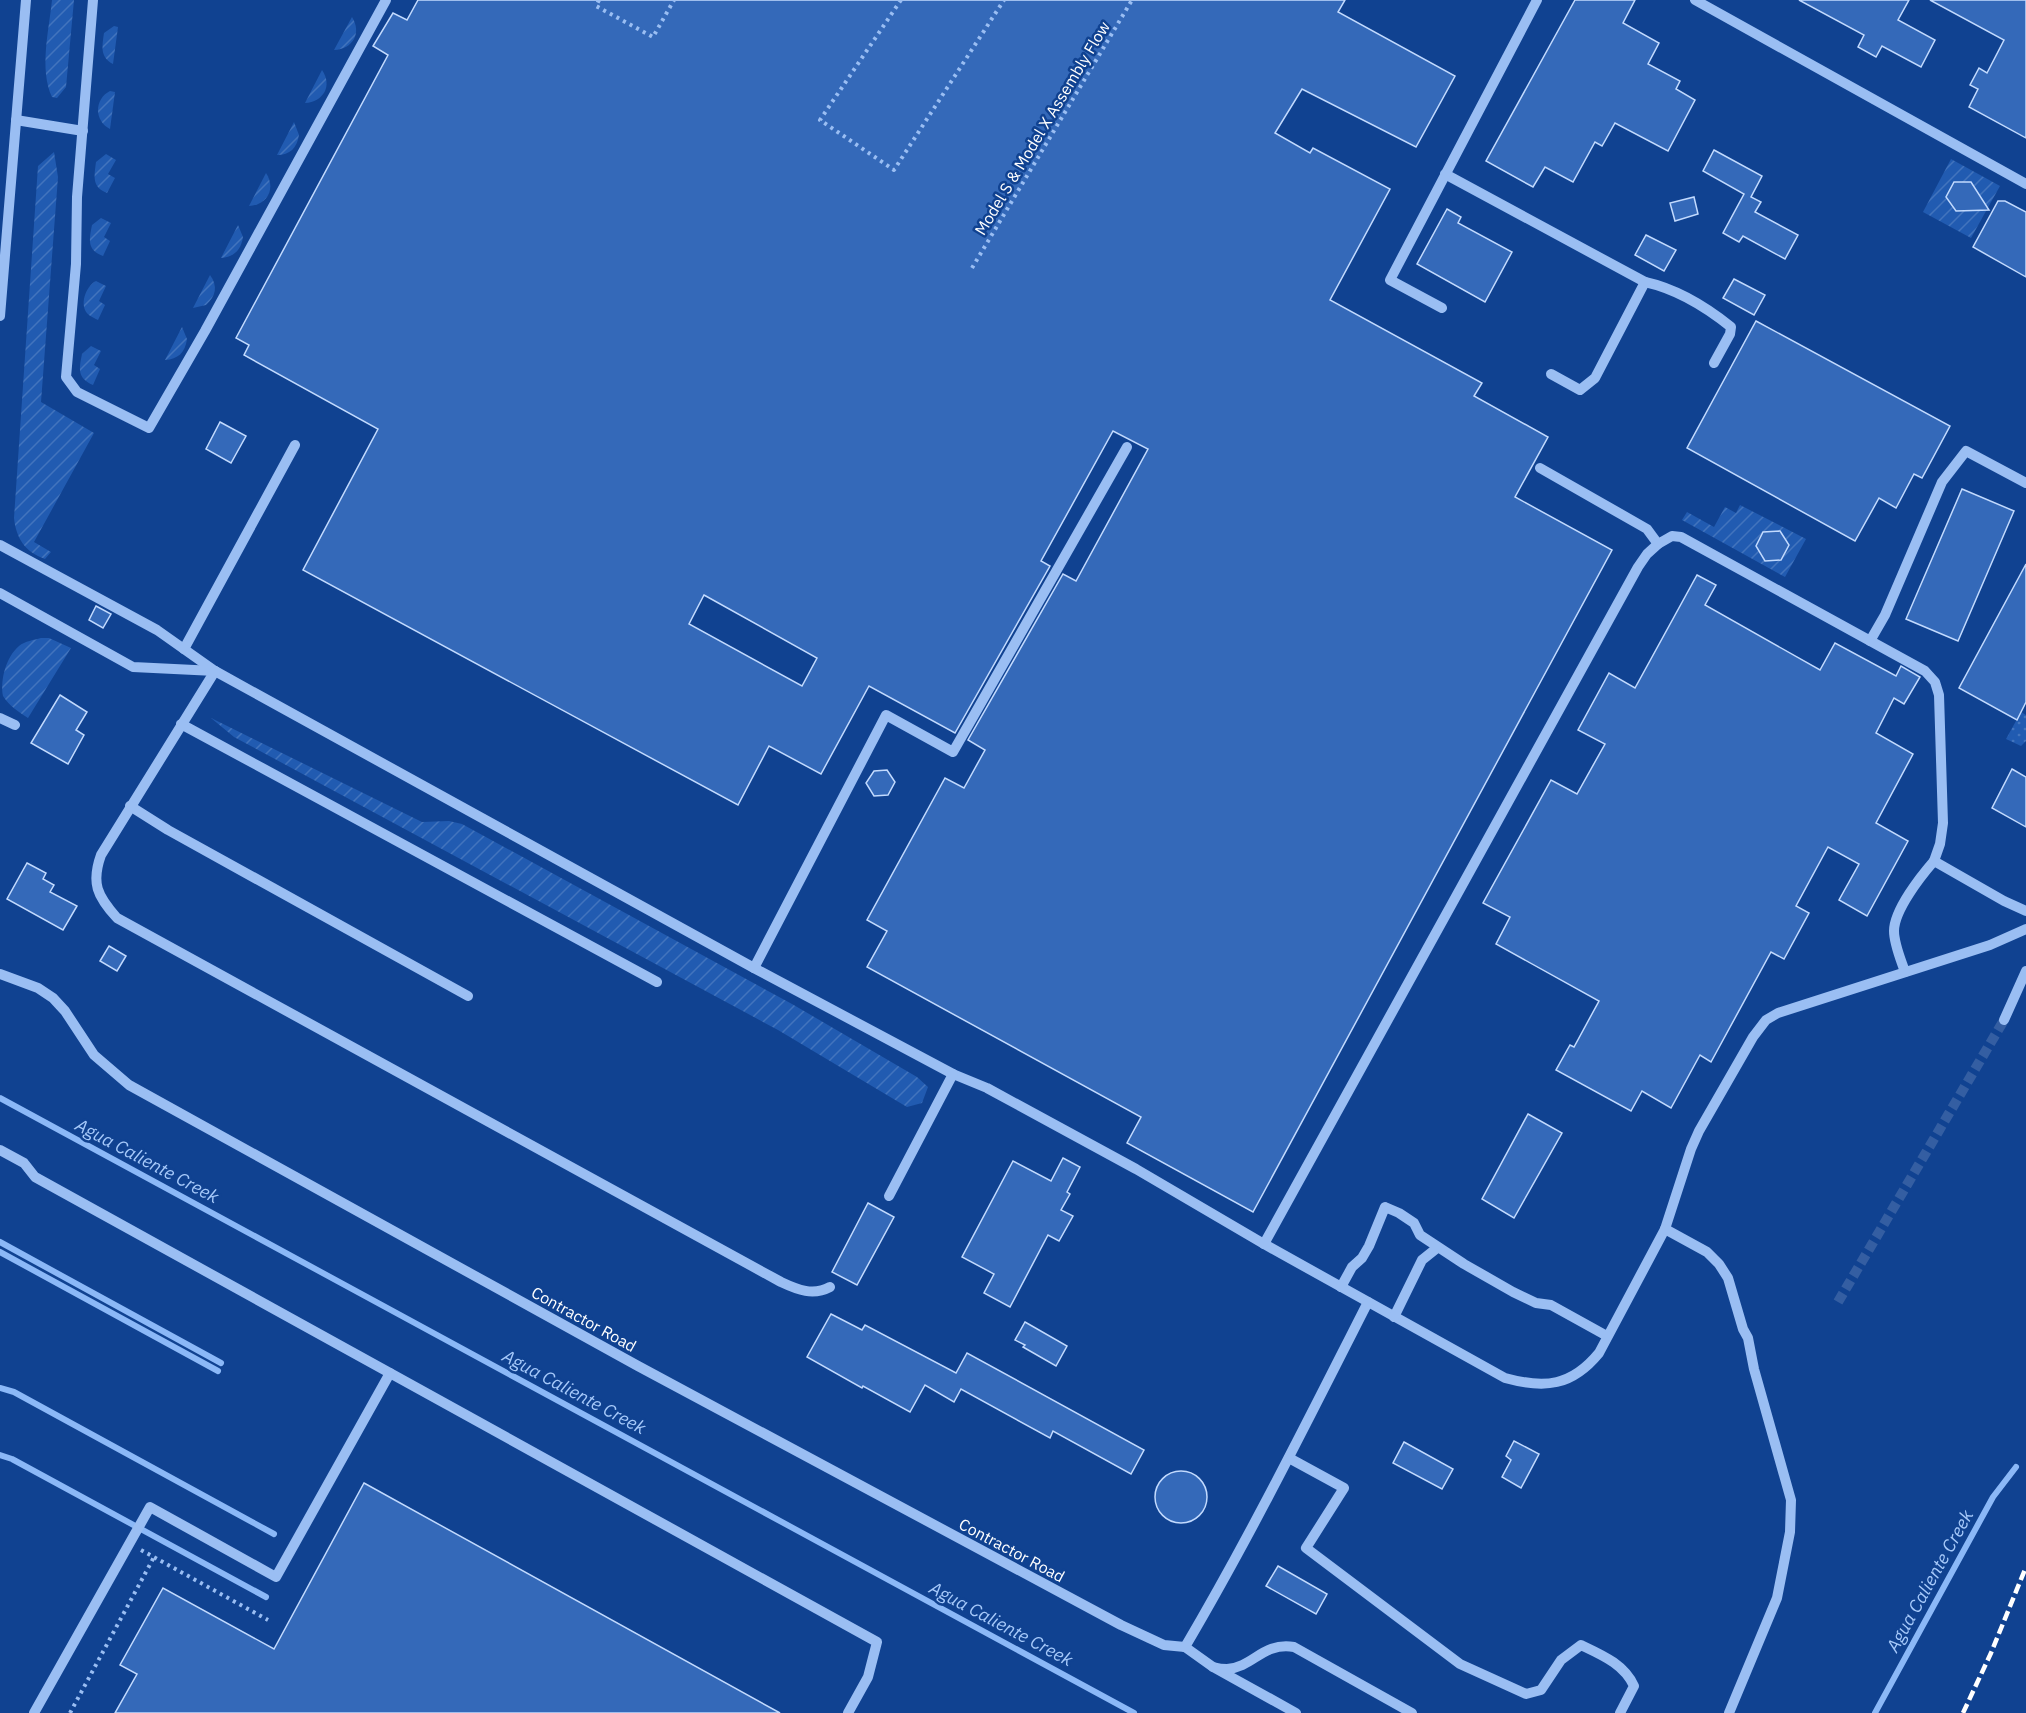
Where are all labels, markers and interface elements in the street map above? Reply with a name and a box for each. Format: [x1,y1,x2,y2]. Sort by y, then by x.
street label: Model S & Model X Assembly Flow [970,17,1114,239]
water label: Agua Caliente Creek [71,1113,224,1208]
street label: Contractor Road [528,1282,640,1356]
water label: Agua Caliente Creek [498,1344,651,1439]
water label: Agua Caliente Creek [1880,1505,1979,1657]
street label: Contractor Road [956,1514,1068,1586]
water label: Agua Caliente Creek [925,1576,1078,1671]

